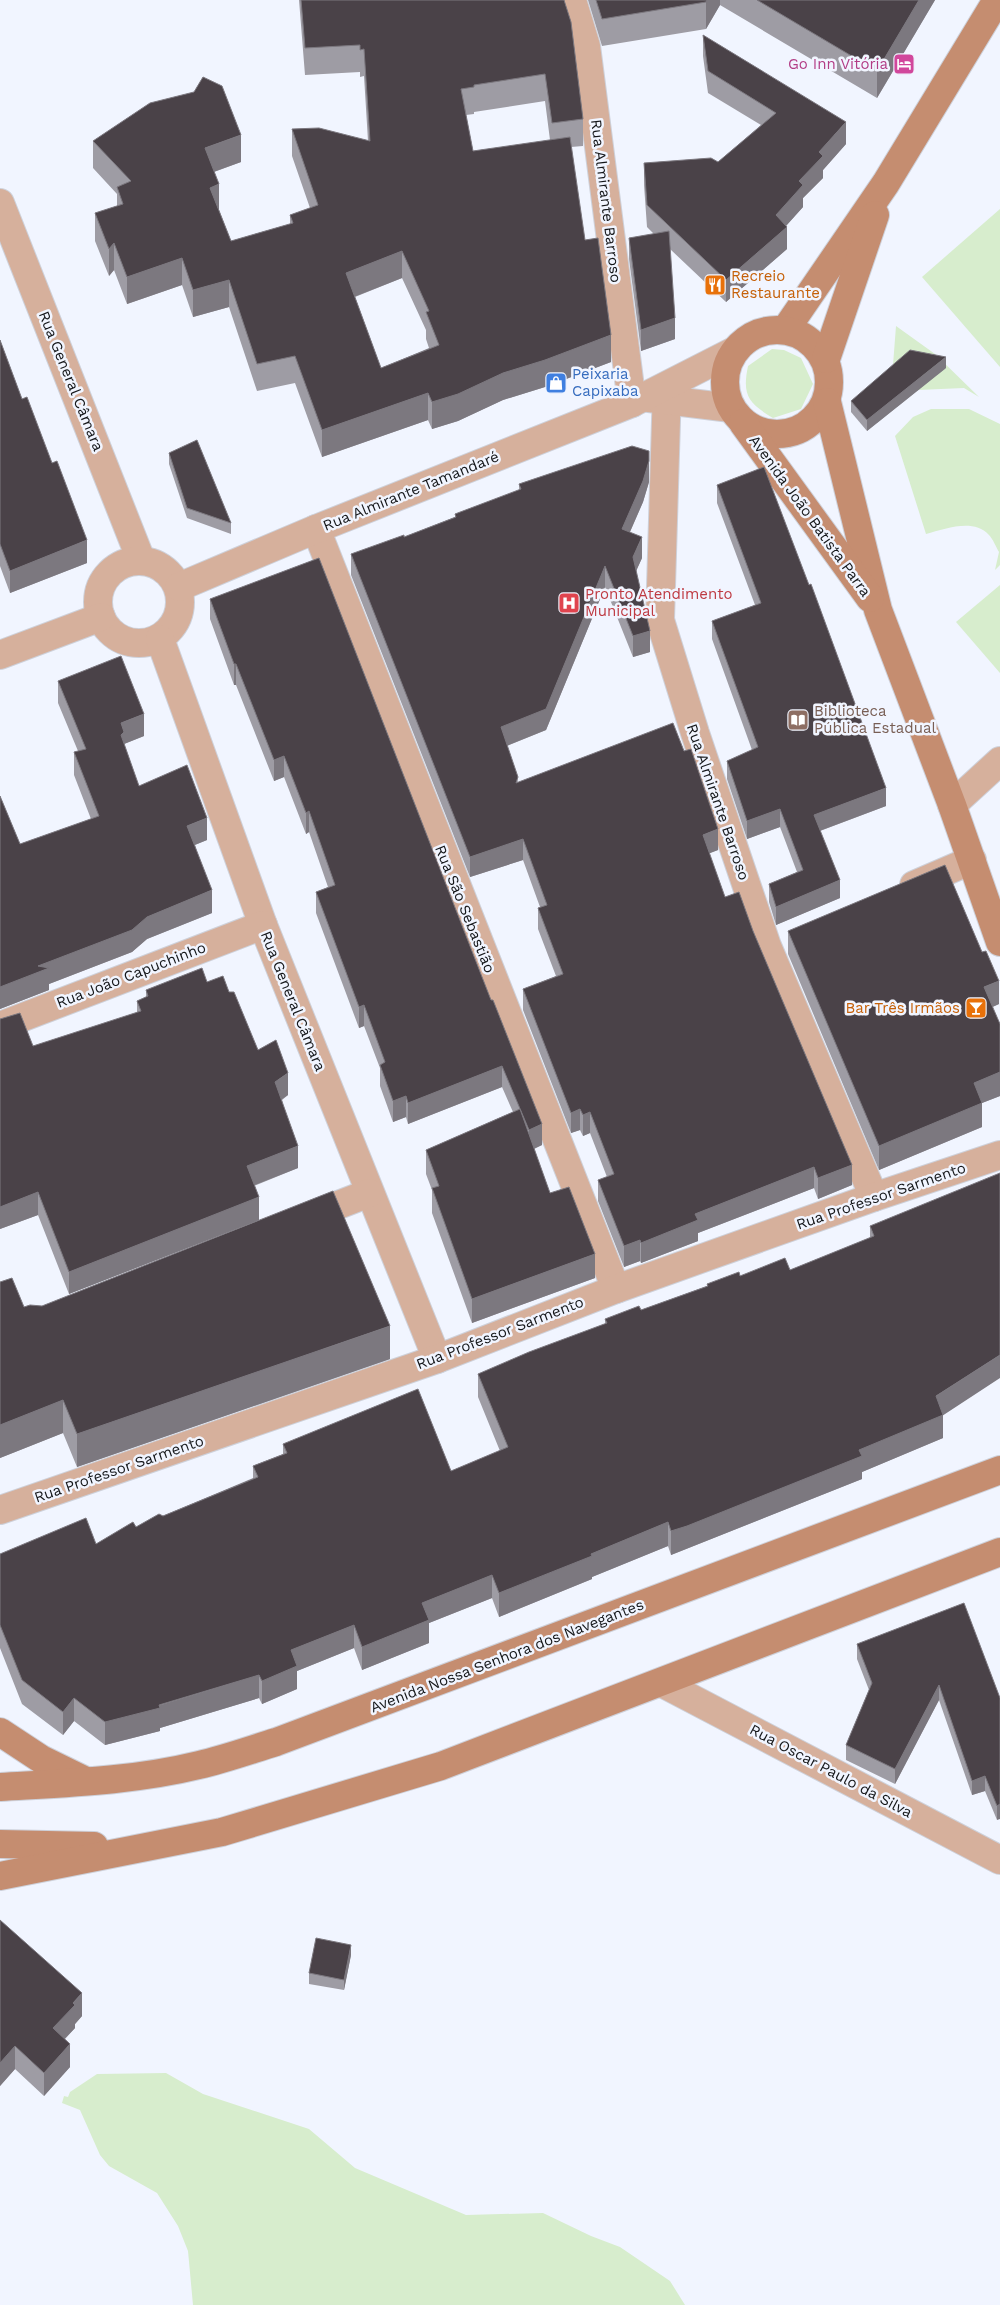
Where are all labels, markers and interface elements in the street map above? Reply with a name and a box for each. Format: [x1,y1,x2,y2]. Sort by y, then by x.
hotel icon: Go Inn Vitória [892,52,916,76]
place label: Go Inn Vitória [788,55,888,73]
street label: Rua Almirante Barroso [587,118,625,284]
place label: Recreio Restaurante [731,267,820,302]
restaurant icon: Recreio Restaurante [703,273,727,297]
street label: Rua General Câmara [35,308,108,454]
place label: Peixaria Capixaba [572,365,639,400]
shop icon: Peixaria Capixaba [544,371,568,395]
street label: Avenida João Batista Parra [745,432,875,601]
street label: Rua Almirante Tamandaré [320,447,502,535]
place label: Pronto Atendimento Municipal [585,585,732,620]
hospital icon: Pronto Atendimento Municipal [557,591,581,615]
place label: Biblioteca Pública Estadual [814,702,936,737]
library icon: Biblioteca Pública Estadual [786,708,810,732]
street label: Rua Almirante Barroso [683,721,753,883]
street label: Rua São Sebastião [431,842,499,976]
street label: Rua General Câmara [257,928,330,1074]
street label: Rua João Capuchinho [54,938,208,1012]
bar icon: Bar Três Irmãos [964,996,988,1020]
place label: Bar Três Irmãos [845,999,960,1017]
street label: Rua Professor Sarmento [794,1159,968,1233]
street label: Rua Professor Sarmento [414,1293,586,1373]
street label: Rua Professor Sarmento [32,1432,206,1506]
street label: Avenida Nossa Senhora dos Navegantes [368,1595,646,1717]
street label: Rua Oscar Paulo da Silva [747,1720,916,1822]

